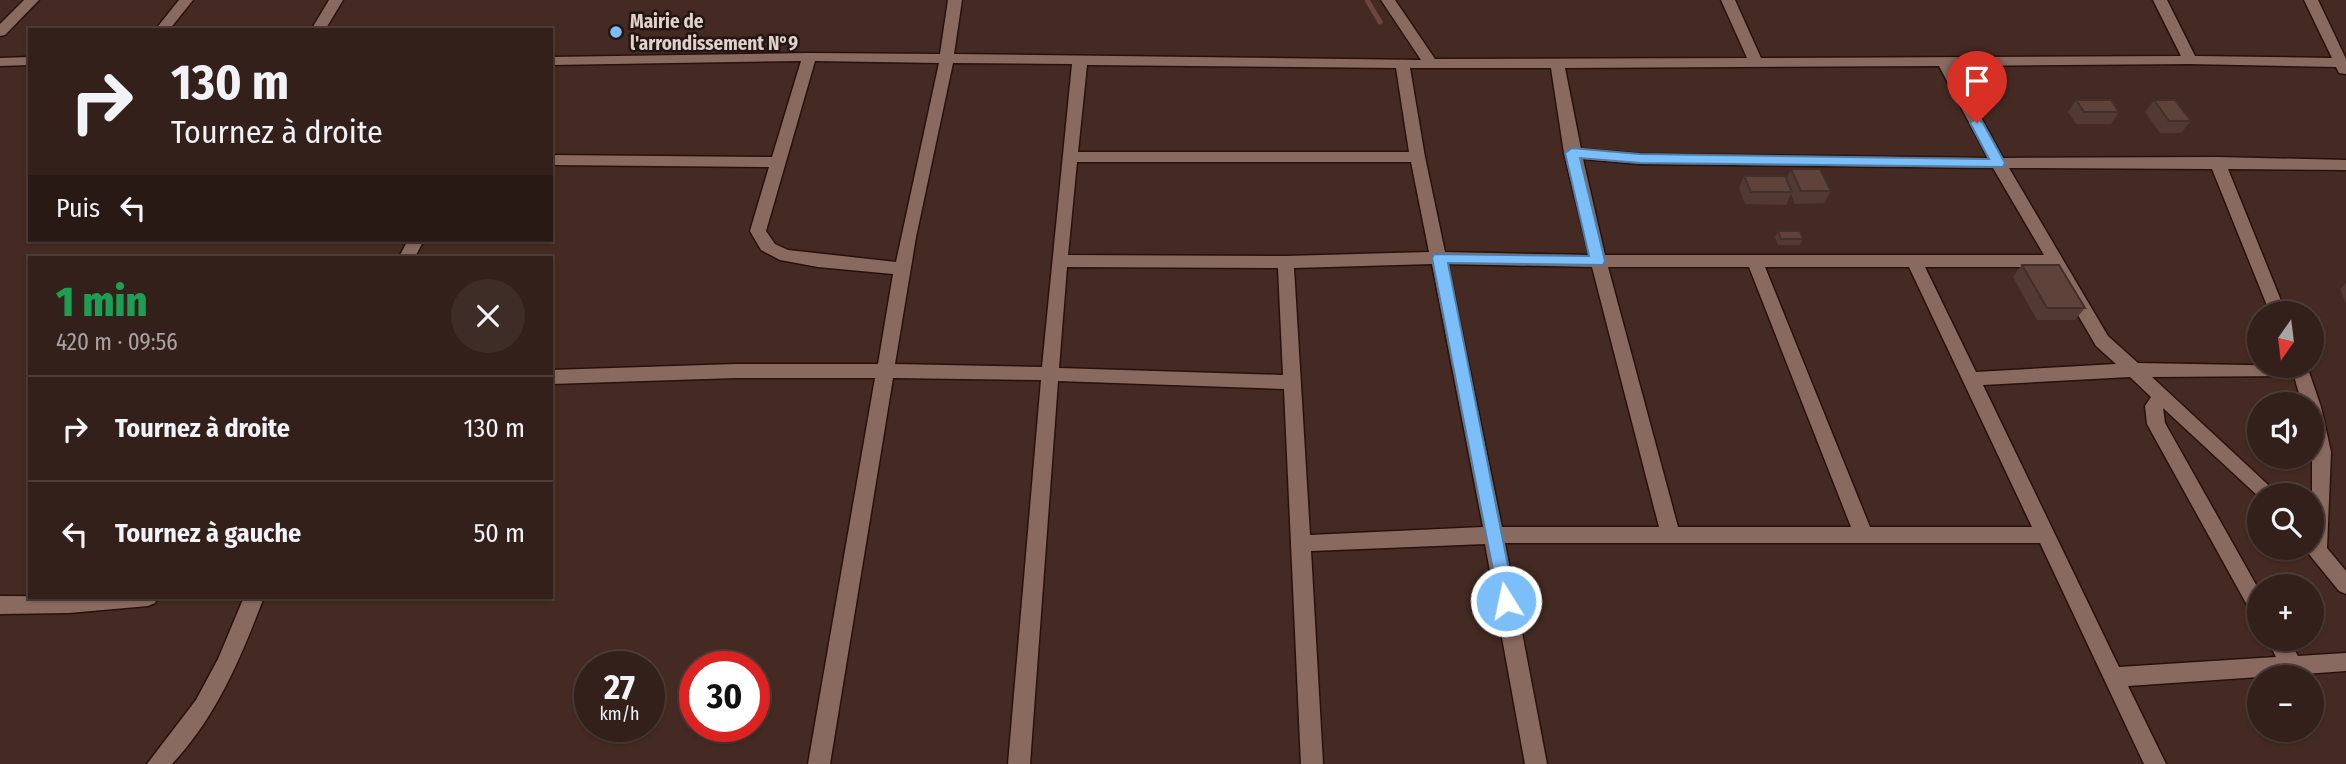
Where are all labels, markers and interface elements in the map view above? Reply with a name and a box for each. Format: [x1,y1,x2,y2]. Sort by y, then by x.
place label: Mairie de l'arrondissement N°9 [630,10,798,55]
marker: Mairie de l'arrondissement N°9 [608,24,624,40]
pin [1947,51,2007,123]
text: 130 m [171,53,289,112]
icon: right [56,56,147,147]
icon: arrive [1958,62,1996,100]
text: Tournez à droite [171,113,383,151]
icon: left [114,189,152,227]
text: Puis [56,193,100,224]
text: 1 min [56,277,147,327]
button: close [451,279,525,353]
north arrow [2247,301,2324,378]
map controls [2247,301,2324,742]
text: 420 m · 09:56 [56,328,178,356]
button: sound [2247,392,2324,469]
icon: right [56,410,94,448]
text: Tournez à droite [115,413,290,444]
text: 130 m [463,413,525,444]
button: search [2247,483,2324,560]
icon: left [56,515,94,553]
text: Tournez à gauche [115,518,301,549]
text: 50 m [473,518,525,549]
position arrow [1469,564,1543,638]
button: + [2247,574,2324,651]
speed limit sign: 30 [679,651,770,742]
button: − [2247,665,2324,742]
text: 27 [604,666,635,708]
text: km/h [599,703,640,725]

